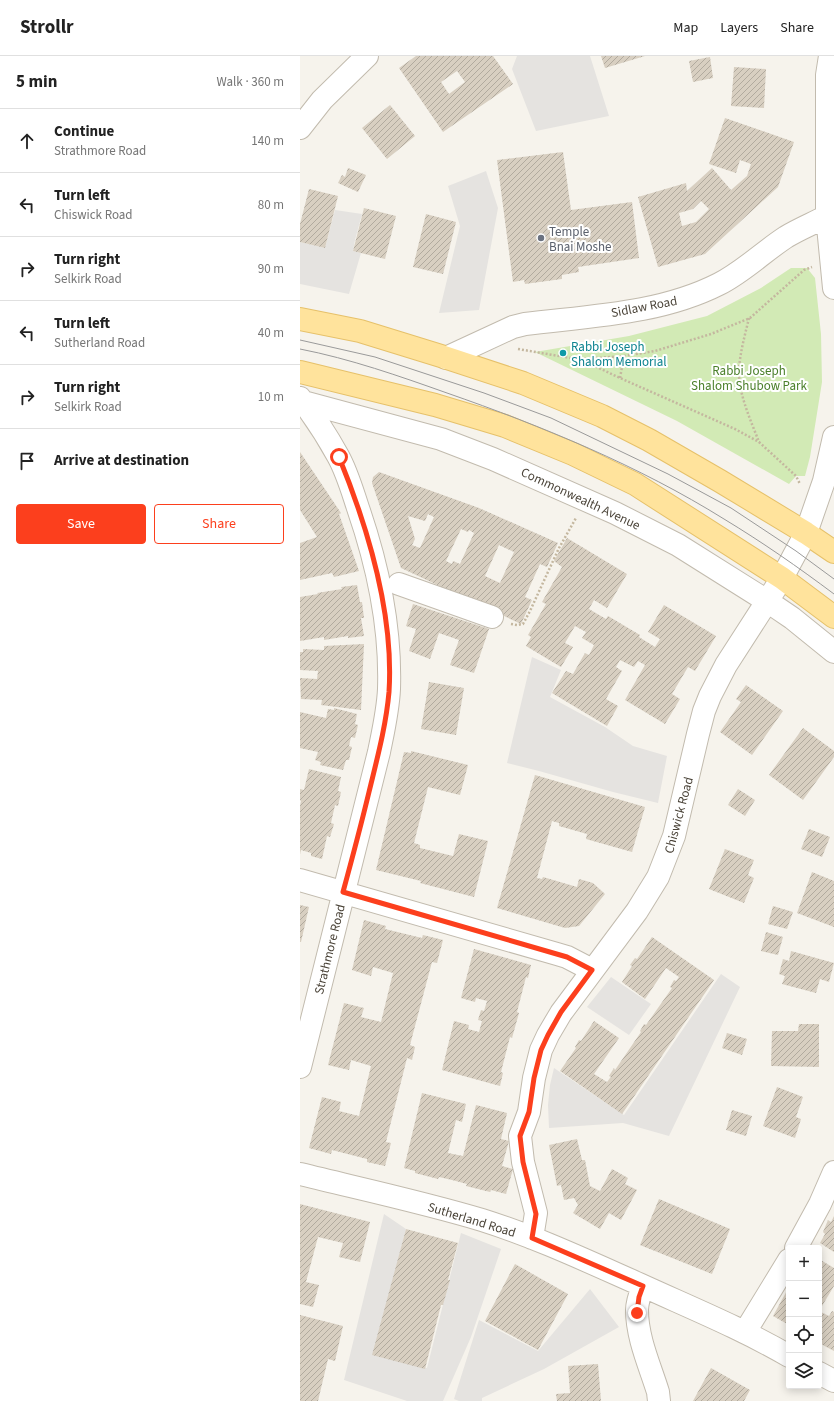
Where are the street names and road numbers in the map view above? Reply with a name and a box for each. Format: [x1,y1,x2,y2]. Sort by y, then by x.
street label: Sidlaw Road [610,292,679,322]
street label: Commonwealth Avenue [518,463,643,534]
street label: Chiswick Road [660,775,698,856]
street label: Strathmore Road [310,902,350,996]
street label: Sutherland Road [425,1198,518,1242]

